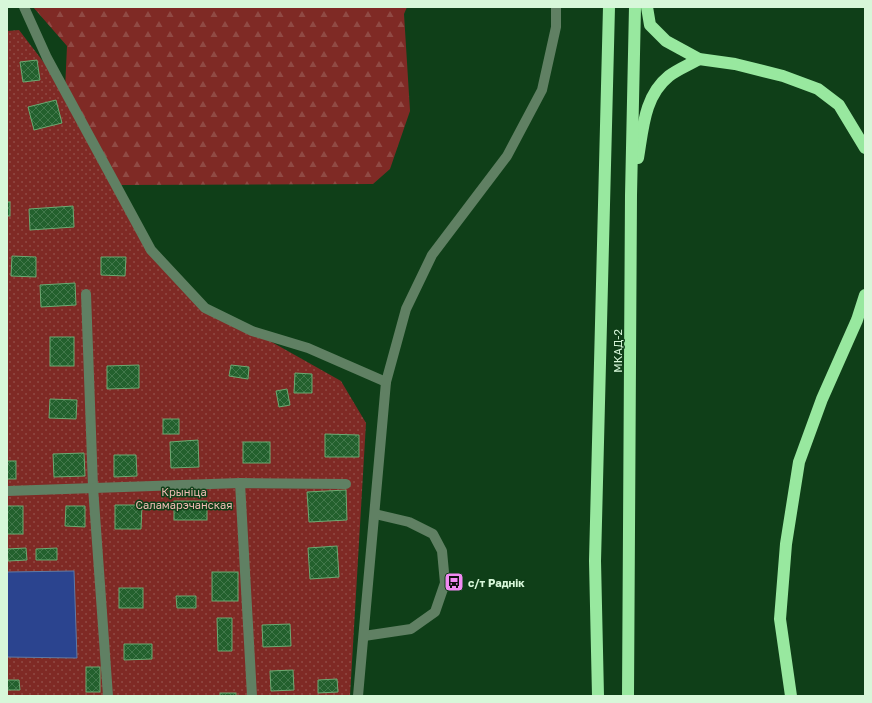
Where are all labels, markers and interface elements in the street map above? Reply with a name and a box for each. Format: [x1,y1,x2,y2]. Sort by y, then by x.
street label: МКАД-2 [611,329,624,373]
park label: Крыніца Саламарэчанская [136,485,232,511]
bus stop icon: с/т Раднік [443,571,465,593]
place label: с/т Раднік [468,576,525,589]

